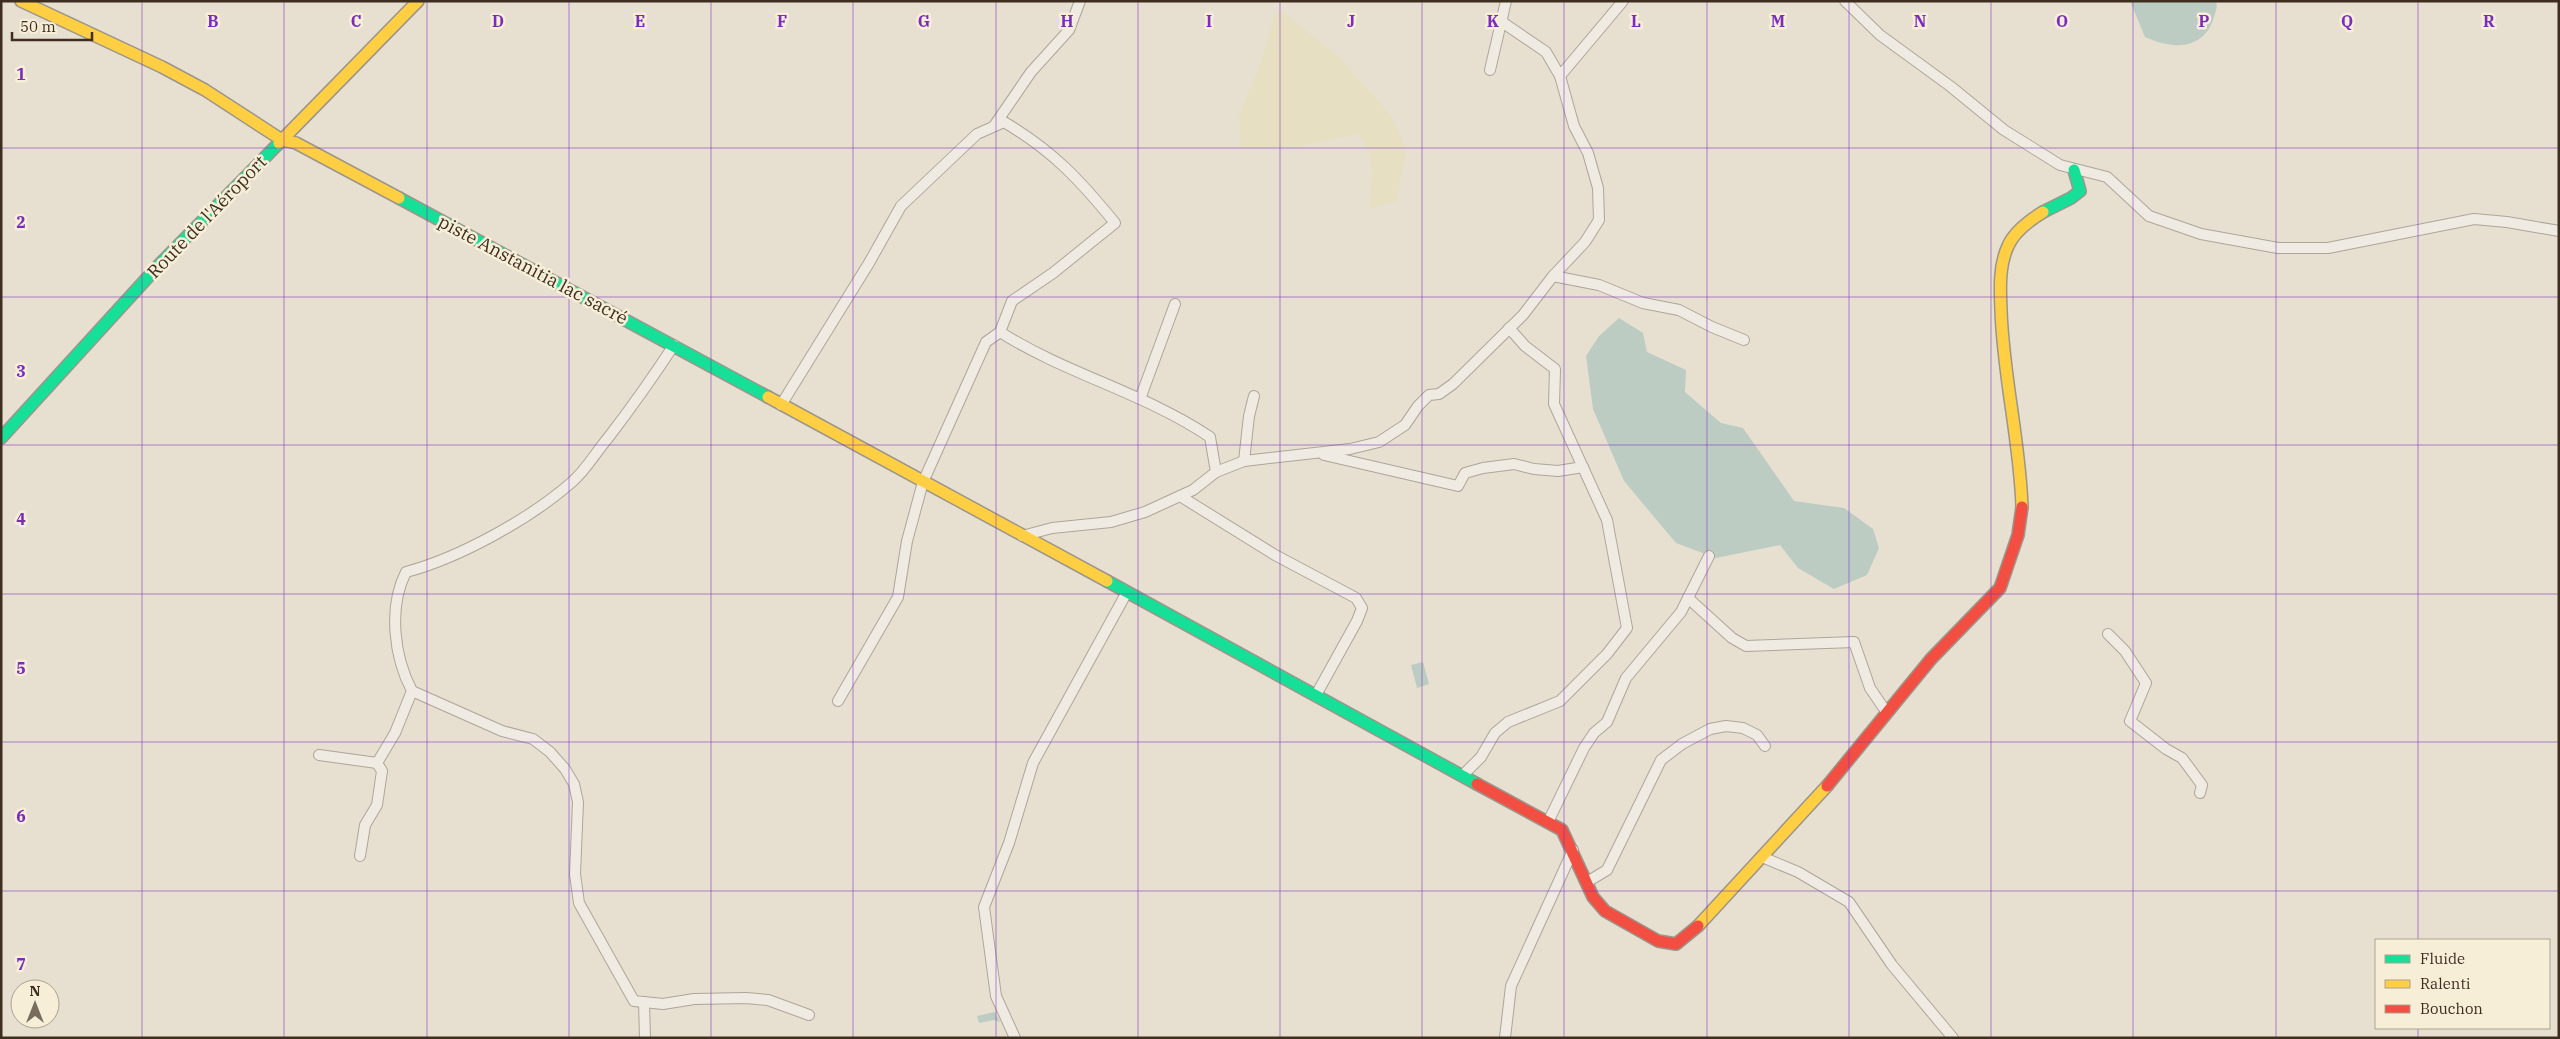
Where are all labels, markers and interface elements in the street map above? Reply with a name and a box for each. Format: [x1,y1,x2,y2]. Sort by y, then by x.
scale bar [12,10,92,42]
text: B [207,11,219,31]
text: C [351,11,361,31]
text: D [492,11,504,31]
text: E [635,11,645,31]
text: F [777,11,787,31]
text: G [918,11,930,31]
text: H [1061,11,1074,31]
text: I [1206,11,1212,31]
text: J [1347,11,1355,31]
text: K [1487,11,1500,31]
text: L [1631,11,1641,31]
text: M [1771,11,1785,31]
text: N [1914,11,1926,31]
text: O [2056,11,2068,31]
text: P [2199,11,2210,31]
text: Q [2341,11,2353,31]
text: R [2483,11,2495,31]
text: 50 m [20,17,56,36]
text: 1 [16,64,26,84]
street label: Route de l'Aéroport [142,150,271,283]
street label: piste Anstanitia lac sacré [434,210,632,329]
text: 2 [16,212,26,232]
text: 3 [16,361,26,381]
text: 4 [16,509,26,529]
text: 5 [16,658,26,678]
text: 6 [16,806,26,826]
legend [2375,939,2550,1029]
text: Fluide [2420,949,2465,968]
text: 7 [16,954,26,974]
text: Ralenti [2420,974,2471,993]
north arrow [10,979,60,1029]
text: N [29,982,41,1000]
text: Bouchon [2420,999,2483,1018]

